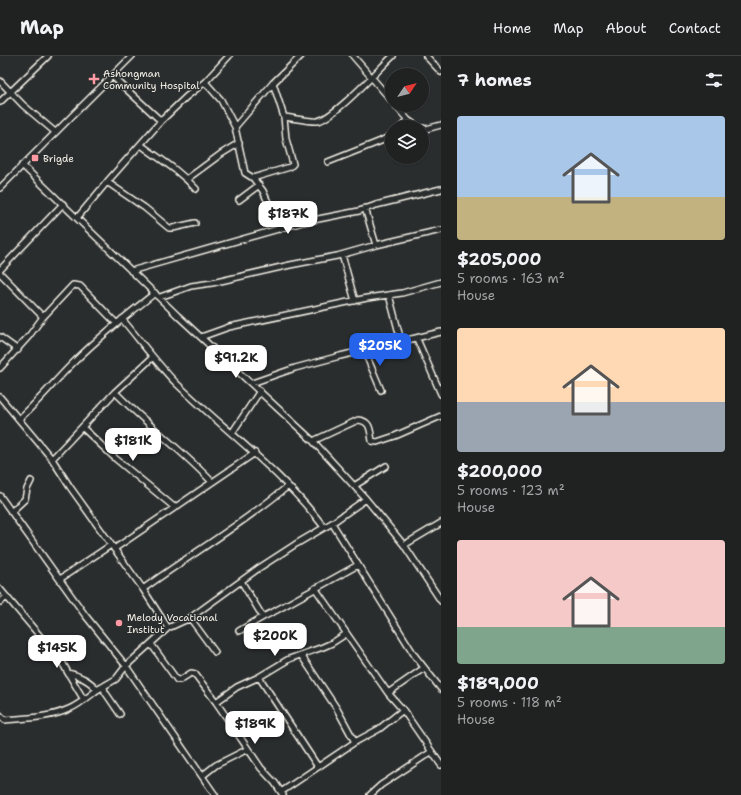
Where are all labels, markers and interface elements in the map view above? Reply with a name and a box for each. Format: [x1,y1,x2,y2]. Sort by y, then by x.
text: Map [20,15,64,40]
text: Home [493,19,532,37]
text: Map [554,19,584,37]
text: About [606,19,647,37]
text: Contact [669,19,721,37]
place label: Ashongman Community Hospital [103,67,199,92]
north arrow [385,68,429,112]
map controls [385,68,429,164]
text: 7 homes [457,69,532,91]
icon: filters [703,69,725,91]
marker: Ashongman Community Hospital [88,73,100,85]
button: layers [385,120,429,164]
icon: home [555,142,627,214]
place label: Brigde [43,152,74,165]
marker: Brigde [30,153,40,163]
pin: $187K [260,201,316,235]
text: $187K [267,205,309,222]
text: $205,000 [457,248,542,270]
text: 5 rooms · 163 m² [457,270,565,287]
text: House [457,287,495,304]
pin: $205K [352,333,408,367]
text: $205K [358,337,402,354]
pin: $91.2K [203,345,269,379]
text: $91.2K [214,349,258,366]
icon: home [555,354,627,426]
pin: $181K [105,428,161,462]
text: $181K [114,432,152,449]
text: $200,000 [457,460,542,482]
text: 5 rooms · 123 m² [457,482,565,499]
text: House [457,499,495,516]
icon: home [555,566,627,638]
place label: Melody Vocational Institut [127,611,218,636]
marker: Melody Vocational Institut [114,618,124,628]
pin: $200K [247,623,303,657]
text: $200K [253,627,297,644]
pin: $145K [29,635,85,669]
text: $145K [37,639,77,656]
text: $189,000 [457,672,539,694]
text: 5 rooms · 118 m² [457,694,562,711]
pin: $189K [227,711,283,745]
text: House [457,711,495,728]
text: $189K [234,715,276,732]

